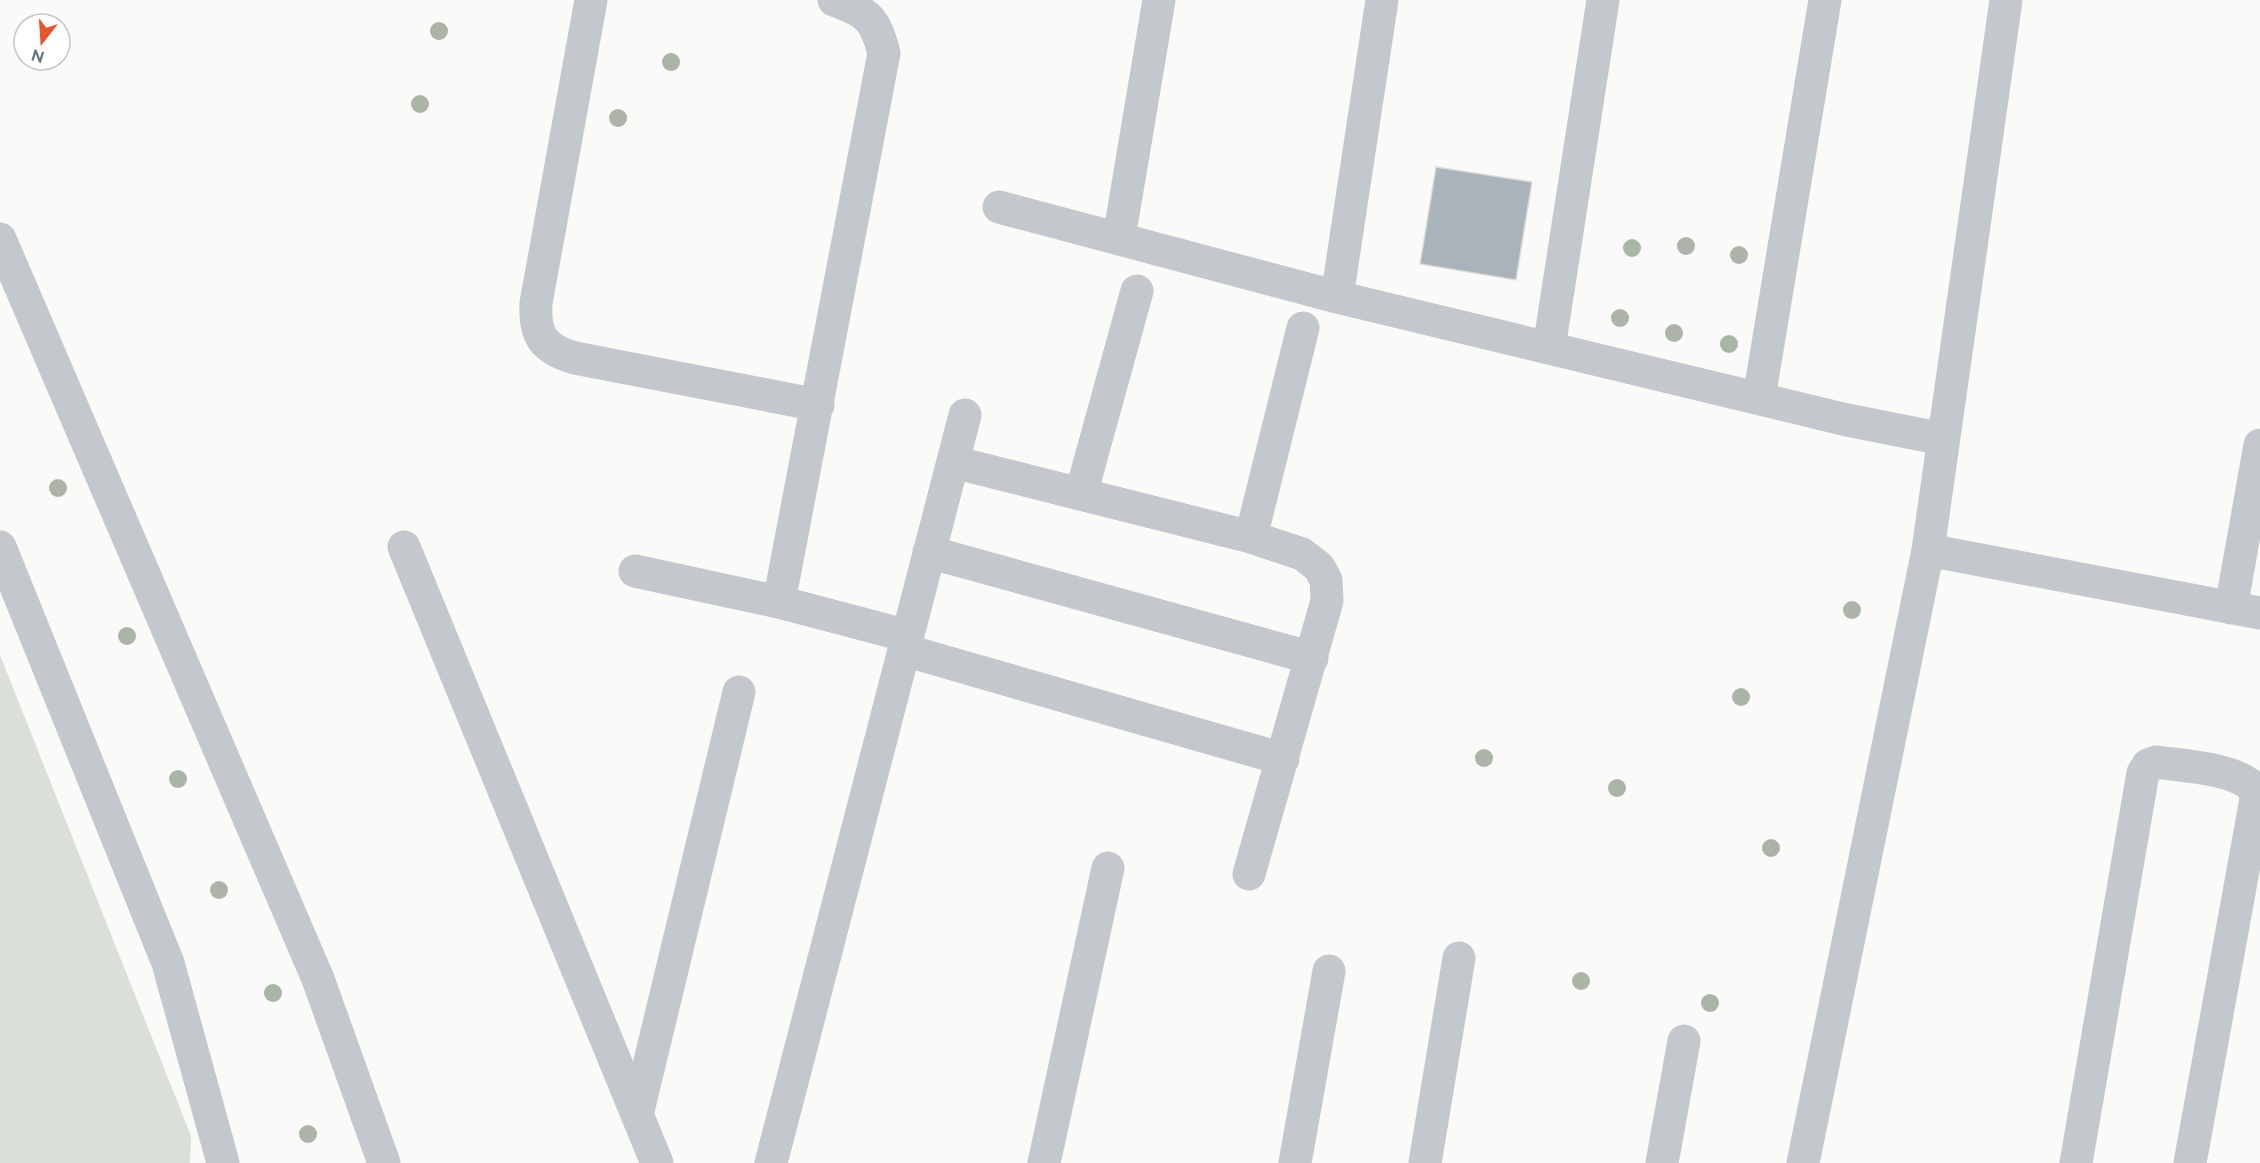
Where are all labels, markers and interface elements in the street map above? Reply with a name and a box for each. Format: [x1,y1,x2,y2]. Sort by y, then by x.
north arrow [12,12,72,72]
text: N [29,45,46,67]

